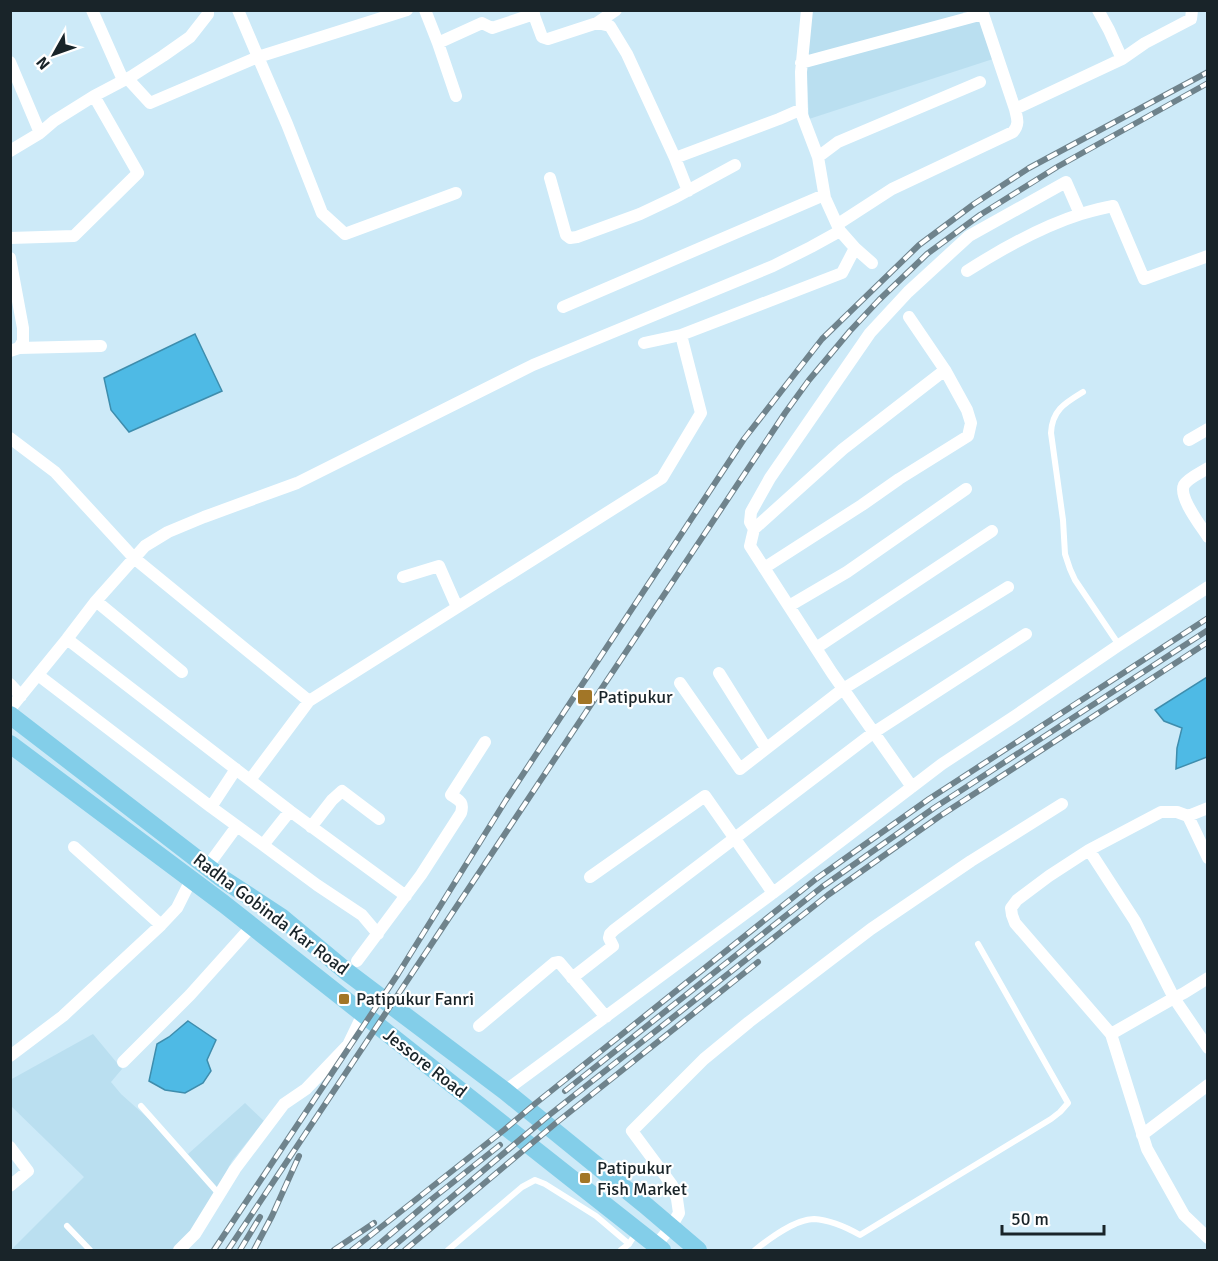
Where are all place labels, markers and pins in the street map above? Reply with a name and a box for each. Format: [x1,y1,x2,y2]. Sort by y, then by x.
place label: Patipukur [598,686,673,708]
marker: Patipukur [576,688,594,706]
place label: Patipukur Fanri [356,988,474,1010]
marker: Patipukur Fanri [337,992,351,1006]
place label: Patipukur Fish Market [597,1157,687,1200]
marker: Patipukur Fish Market [578,1171,592,1185]

